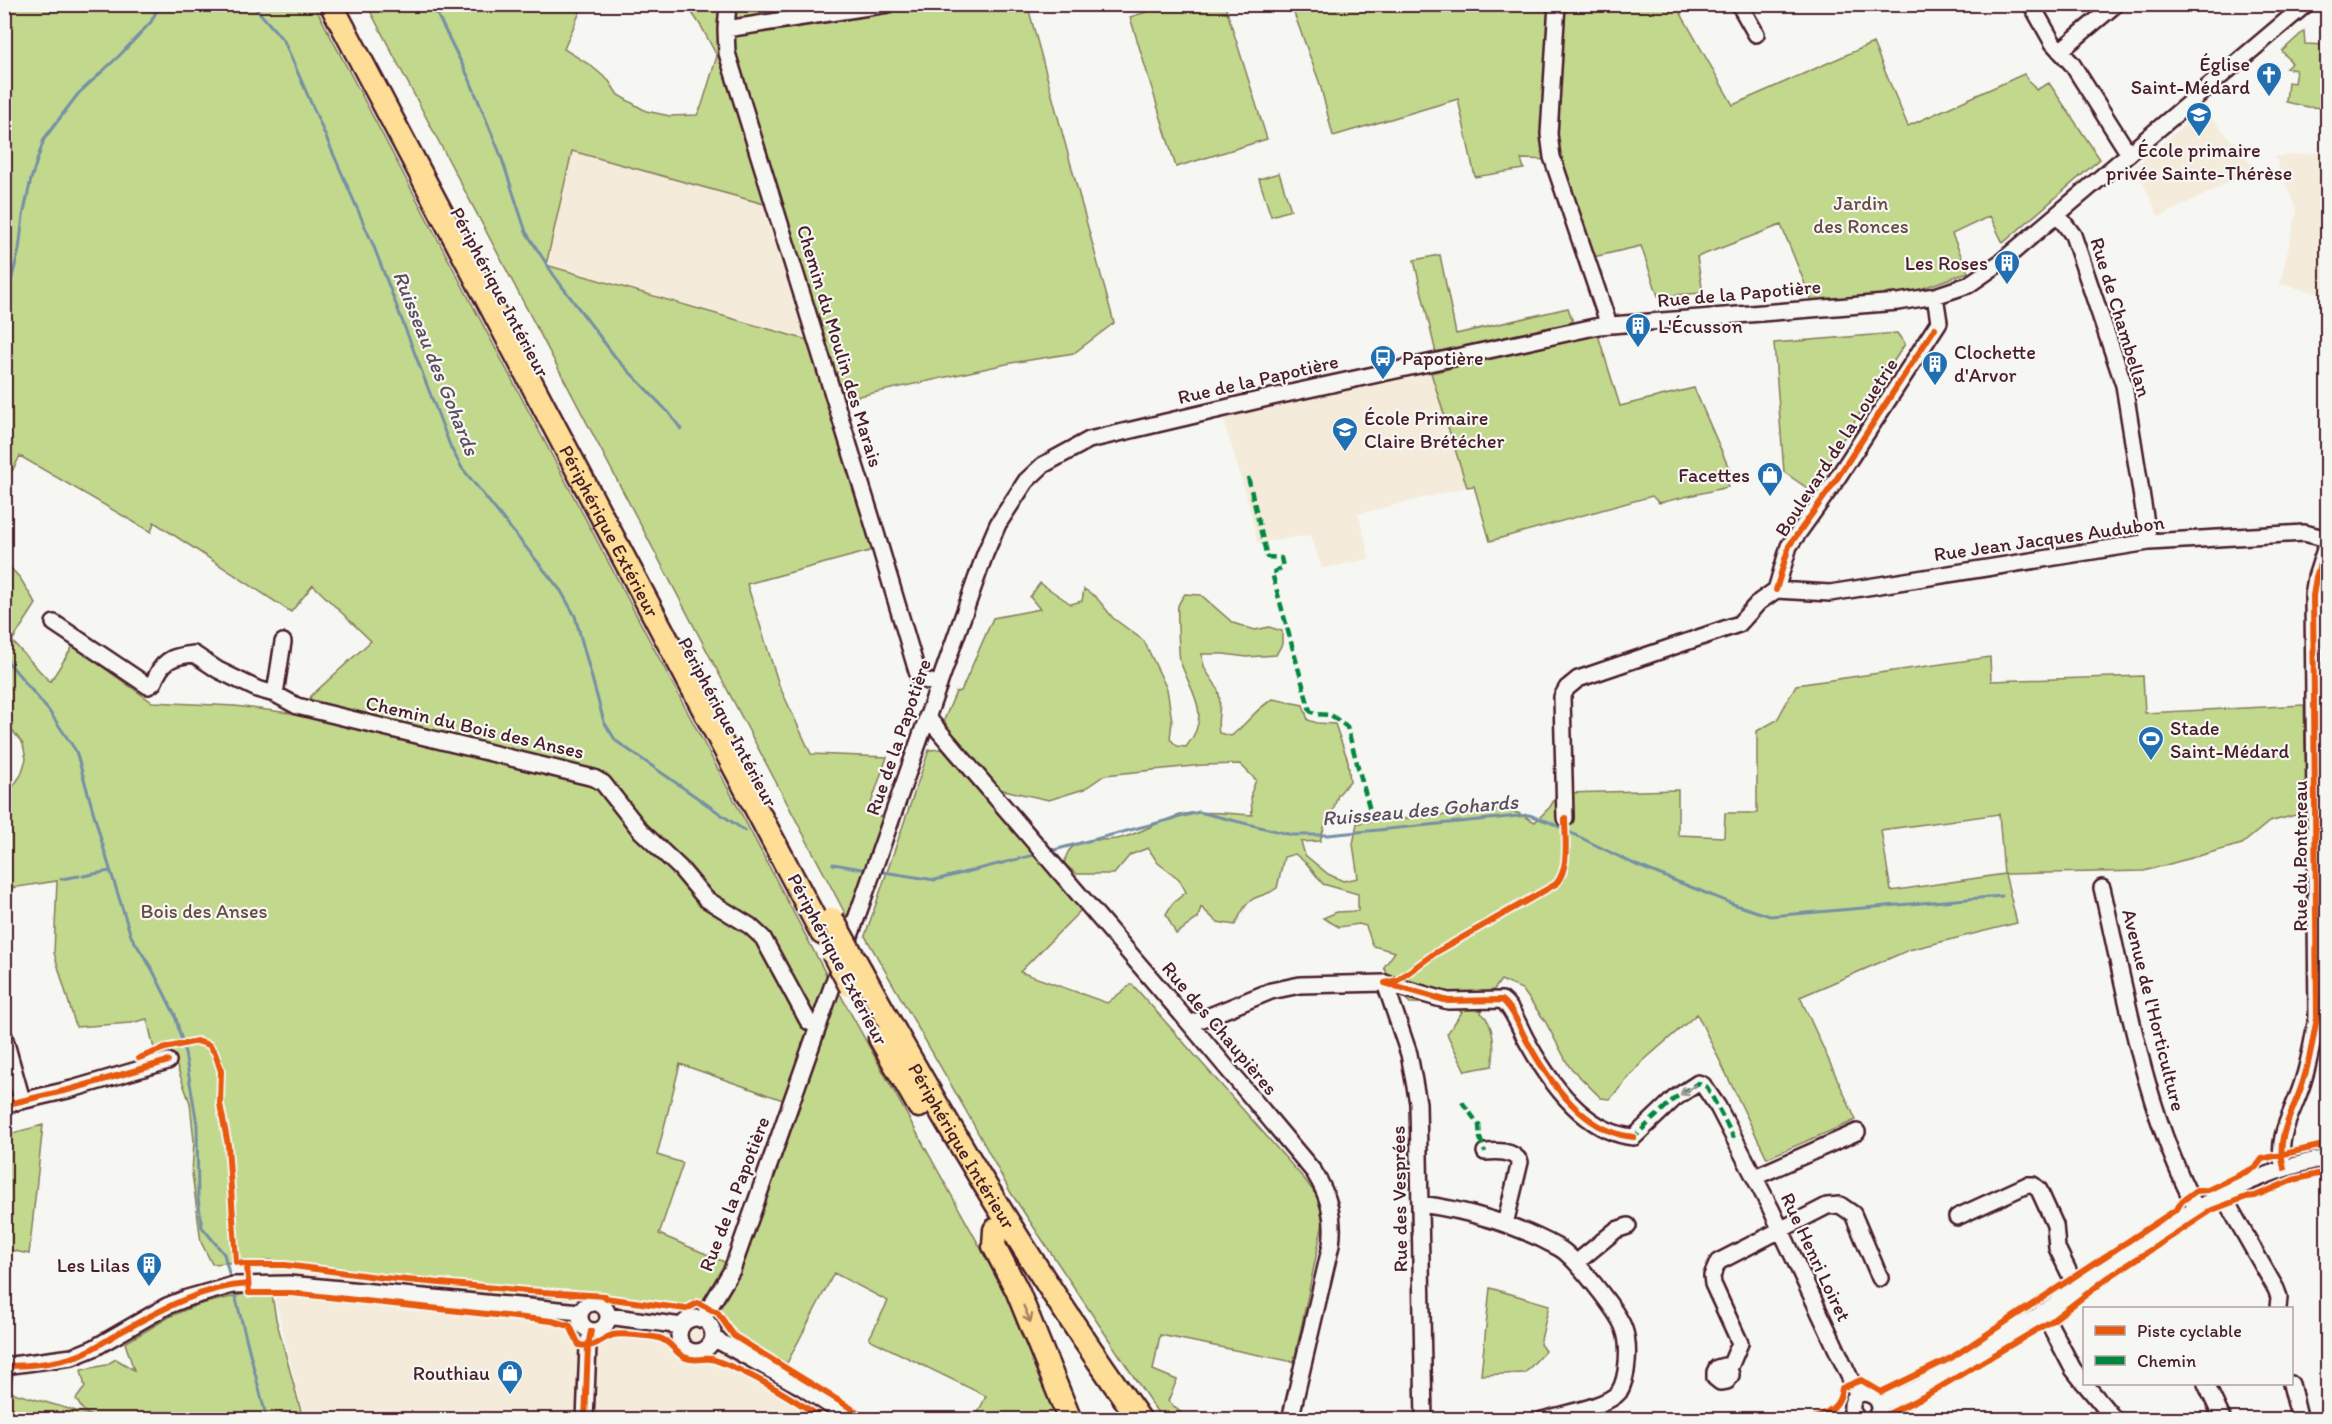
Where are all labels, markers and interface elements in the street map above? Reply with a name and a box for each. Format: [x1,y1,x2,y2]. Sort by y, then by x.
place label: Église Saint-Médard [2131,52,2250,99]
church icon: Église Saint-Médard [2254,60,2284,98]
school or university icon: École primaire privée Sainte-Thérèse [2184,100,2214,138]
place label: École primaire privée Sainte-Thérèse [2106,138,2292,185]
park label: Jardin des Ronces [1813,191,1909,238]
street label: Périphérique Intérieur [445,203,555,381]
street label: Chemin du Moulin des Marais [792,222,888,470]
street label: Rue de Chambellan [2085,234,2157,400]
building icon: Les Roses [1992,248,2022,286]
place label: Les Roses [1905,251,1988,275]
water label: Ruisseau des Gohards [388,267,486,460]
street label: Rue de la Papotière [1656,274,1822,312]
building icon: L'Écusson [1623,311,1653,349]
place label: L'Écusson [1658,314,1743,338]
place label: Clochette d'Arvor [1954,340,2036,387]
bus stop icon: Papotière [1368,343,1398,381]
place label: Papotière [1402,346,1484,370]
street label: Rue de la Papotière [1175,349,1341,409]
building icon: Clochette d'Arvor [1920,349,1950,387]
street label: Boulevard de la Louetrie [1769,353,1903,541]
place label: École Primaire Claire Brétécher [1364,406,1504,453]
school or university icon: École Primaire Claire Brétécher [1330,415,1360,453]
street label: Périphérique Extérieur [554,441,665,621]
shop icon: Facettes [1755,460,1785,498]
place label: Facettes [1678,463,1750,487]
street label: Rue Jean Jacques Audubon [1932,510,2166,566]
street label: Périphérique Intérieur [673,633,783,811]
street label: Rue de la Papotière [860,656,936,818]
street label: Chemin du Bois des Anses [363,690,587,764]
place label: Stade Saint-Médard [2170,716,2290,763]
sports icon: Stade Saint-Médard [2136,724,2166,762]
street label: Rue du Pontereau [2288,780,2312,932]
water label: Ruisseau des Gohards [1321,788,1521,831]
street label: Périphérique Extérieur [783,869,893,1049]
park label: Bois des Anses [140,899,268,923]
street label: Avenue de l'Horticulture [2117,906,2191,1114]
street label: Rue des Chaupières [1157,956,1283,1100]
street label: Périphérique Intérieur [903,1059,1021,1233]
one-way arrow [1680,1084,1697,1096]
street label: Rue de la Papotière [693,1113,775,1275]
street label: Rue des Vesprées [1386,1125,1412,1273]
street label: Rue Henri Loiret [1776,1189,1856,1325]
building icon: Les Lilas [134,1250,164,1288]
place label: Les Lilas [57,1253,130,1277]
one-way arrow [1022,1304,1033,1323]
legend [2083,1307,2293,1385]
text: Piste cyclable [2137,1320,2242,1342]
text: Chemin [2137,1350,2196,1372]
shop icon: Routhiau [495,1358,525,1396]
place label: Routhiau [413,1361,490,1385]

